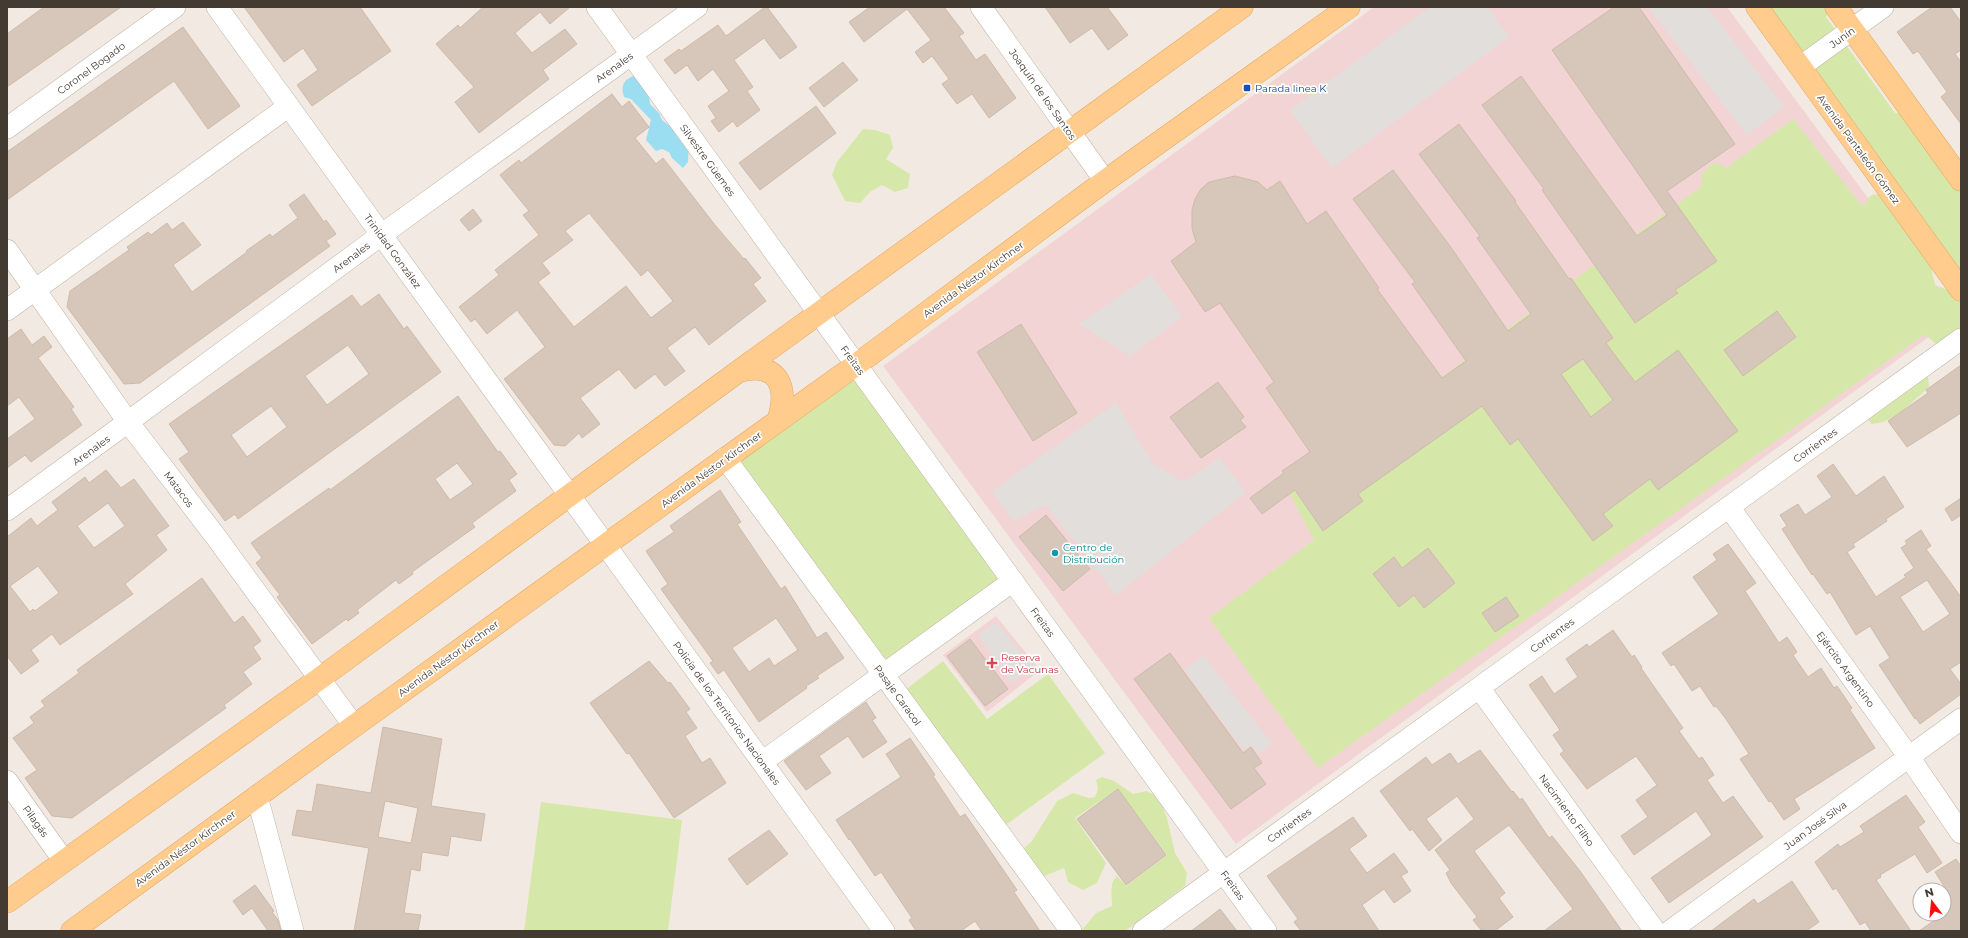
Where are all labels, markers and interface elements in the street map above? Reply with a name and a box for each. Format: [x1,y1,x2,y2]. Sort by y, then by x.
street label: Junín [1826,24,1857,51]
street label: Coronel Bogado [55,39,128,97]
street label: Joaquín de los Santos [1006,45,1079,143]
street label: Arenales [593,49,636,85]
place label: Parada linea K [1255,82,1327,95]
marker: Parada linea K [1242,83,1252,93]
street label: Avenida Pantaleón Gómez [1814,92,1903,207]
street label: Silvestre Güemes [677,122,738,199]
street label: Trinidad González [361,211,424,291]
street label: Avenida Néstor Kirchner [920,238,1026,320]
street label: Arenales [330,239,373,276]
street label: Freitas [838,343,868,378]
street label: Corrientes [1791,425,1840,466]
street label: Avenida Néstor Kirchner [658,428,764,510]
street label: Arenales [70,432,113,468]
street label: Matacos [161,469,196,510]
place label: Centro de Distribución [1063,541,1124,566]
marker: Centro de Distribución [1050,548,1060,558]
street label: Freitas [1028,605,1058,640]
street label: Corrientes [1528,615,1577,656]
street label: Avenida Néstor Kirchner [395,617,501,699]
street label: Ejército Argentino [1814,629,1878,710]
street label: Policía de los Territorios Nacionales [670,639,783,788]
place label: Reserva de Vacunas [1001,651,1059,676]
marker: Reserva de Vacunas [986,657,998,669]
street label: Pasaje Caracol [871,662,924,728]
street label: Nacimiento Filho [1536,772,1597,849]
street label: Juan José Silva [1781,798,1849,853]
street label: Pilagás [20,803,51,840]
street label: Corrientes [1265,805,1314,846]
street label: Avenida Néstor Kirchner [132,807,238,889]
street label: Freitas [1218,868,1248,903]
north arrow [1912,882,1952,922]
text: N [1923,884,1935,900]

